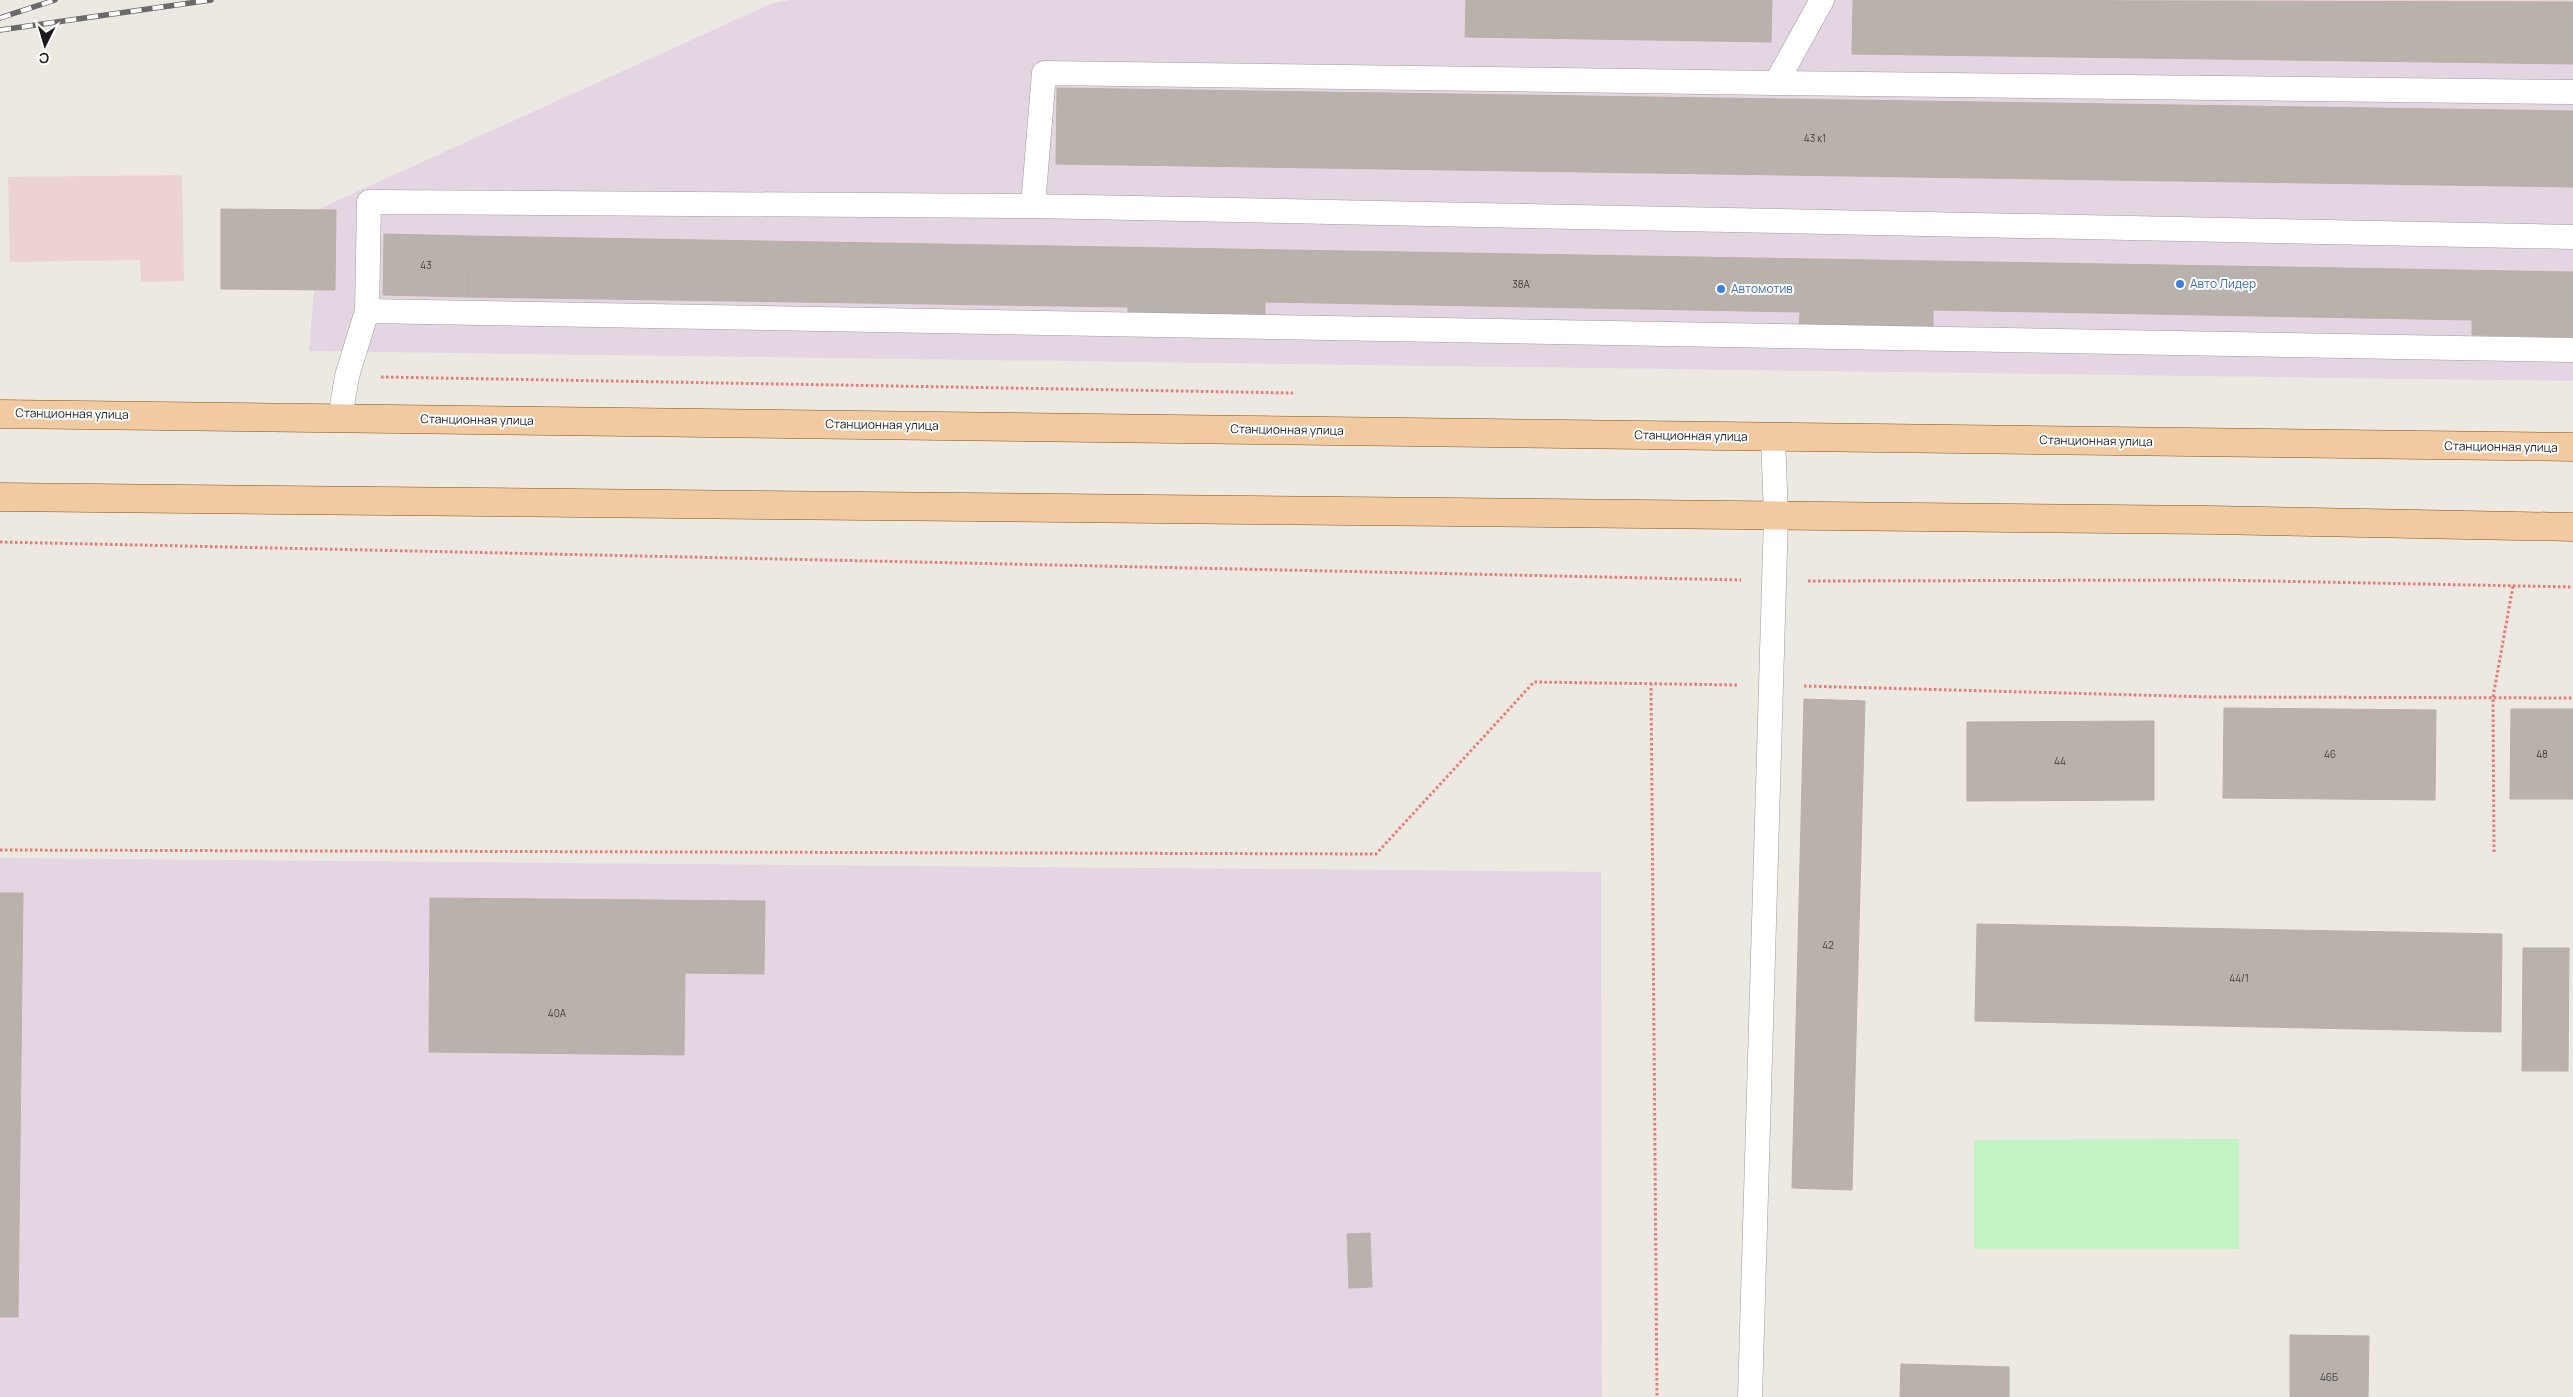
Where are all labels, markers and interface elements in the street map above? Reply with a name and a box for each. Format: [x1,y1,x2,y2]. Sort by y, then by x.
north arrow [20,20,70,70]
text: С [38,49,50,68]
house number: 43 к1 [1804,131,1826,145]
house number: 43 [420,258,432,272]
place label: Авто Лидер [2190,275,2256,292]
house number: 38А [1512,277,1530,291]
marker: Авто Лидер [2174,278,2186,290]
place label: Автомотив [1731,280,1793,297]
marker: Автомотив [1715,283,1727,295]
street label: Станционная улица [15,404,129,423]
street label: Станционная улица [420,410,534,429]
street label: Станционная улица [825,415,939,434]
street label: Станционная улица [1230,420,1344,439]
street label: Станционная улица [1634,426,1748,445]
street label: Станционная улица [2039,431,2153,450]
street label: Станционная улица [2444,437,2558,456]
house number: 46 [2324,747,2336,761]
house number: 48 [2536,747,2548,761]
house number: 44 [2054,754,2066,768]
house number: 42 [1822,938,1834,952]
house number: 44/1 [2229,971,2249,985]
house number: 40А [548,1006,567,1020]
house number: 46Б [2320,1370,2338,1384]

